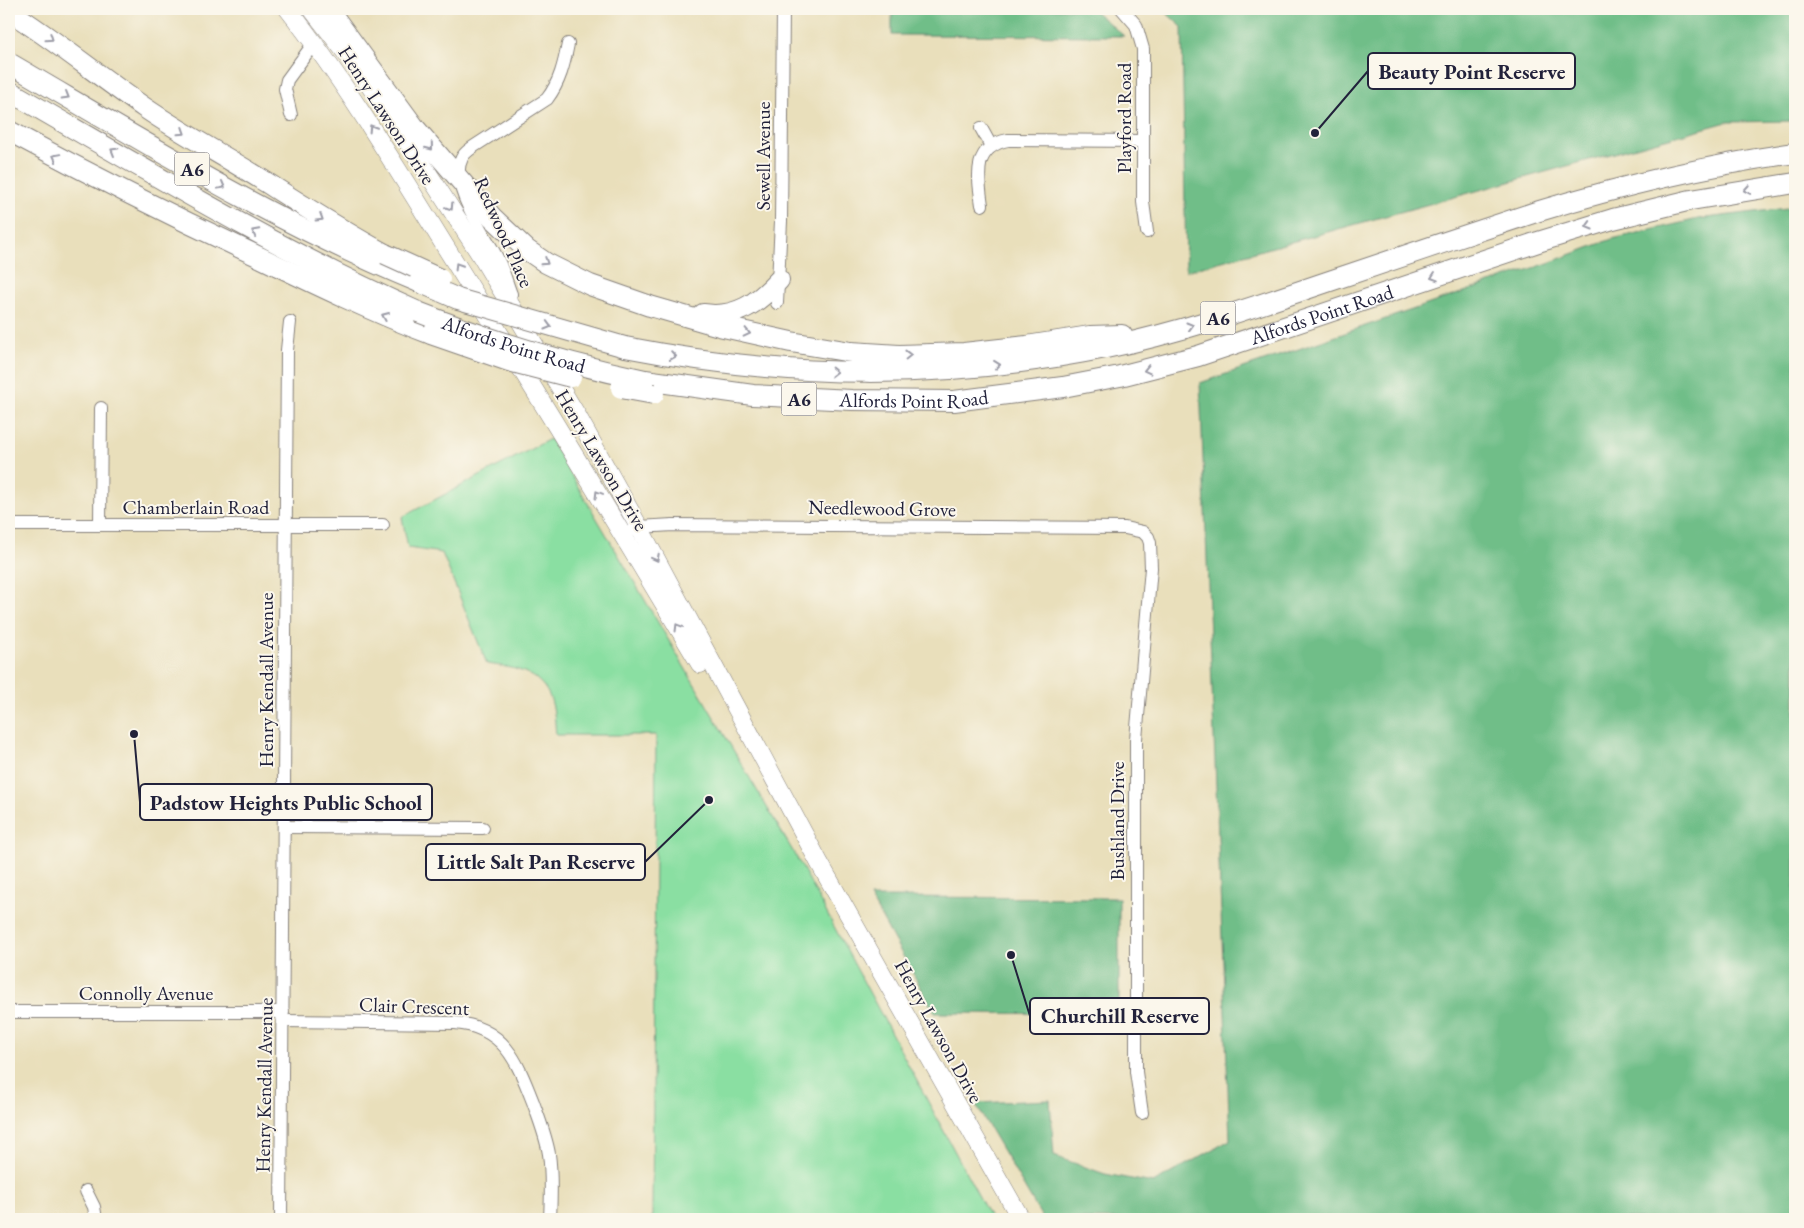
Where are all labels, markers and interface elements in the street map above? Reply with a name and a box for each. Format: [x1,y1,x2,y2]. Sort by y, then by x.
one-way arrow [44,32,54,41]
street label: Henry Lawson Drive [332,41,442,190]
callout: Beauty Point Reserve [1368,53,1575,89]
text: Beauty Point Reserve [1378,58,1566,85]
street label: Playford Road [1111,62,1137,173]
one-way arrow [60,90,69,100]
street label: Sewell Avenue [750,101,776,211]
one-way arrow [368,124,378,133]
one-way arrow [176,126,185,136]
one-way arrow [424,141,433,150]
one-way arrow [110,148,119,158]
road number: A6 [174,152,210,185]
one-way arrow [52,153,61,163]
street label: Redwood Place [468,173,540,292]
one-way arrow [217,180,226,190]
one-way arrow [1743,184,1751,194]
one-way arrow [444,201,453,210]
one-way arrow [315,211,324,221]
one-way arrow [1584,220,1593,231]
one-way arrow [252,228,261,238]
one-way arrow [539,255,548,265]
one-way arrow [454,262,464,271]
one-way arrow [1431,271,1439,281]
street label: Alfords Point Road [1246,278,1397,351]
road number: A6 [1200,302,1236,334]
street label: Alfords Point Road [437,309,589,379]
one-way arrow [381,311,390,322]
one-way arrow [543,320,551,330]
one-way arrow [1185,322,1194,332]
one-way arrow [743,327,752,338]
one-way arrow [669,350,677,360]
one-way arrow [904,350,912,360]
one-way arrow [993,360,1001,371]
one-way arrow [1142,364,1151,375]
one-way arrow [831,367,839,377]
road number: A6 [782,382,816,416]
street label: Henry Lawson Drive [549,384,655,536]
street label: Alfords Point Road [838,384,991,414]
one-way arrow [594,490,604,499]
street label: Chamberlain Road [123,494,270,520]
street label: Needlewood Grove [808,494,956,522]
one-way arrow [650,553,660,562]
street label: Henry Kendall Avenue [253,592,279,768]
one-way arrow [674,623,684,632]
street label: Bushland Drive [1104,761,1130,881]
callout: Padstow Heights Public School [140,784,432,820]
text: Padstow Heights Public School [150,789,422,816]
callout: Little Salt Pan Reserve [426,844,645,880]
text: Little Salt Pan Reserve [437,848,635,875]
street label: Henry Lawson Drive [889,954,989,1108]
street label: Connolly Avenue [79,980,213,1006]
street label: Clair Crescent [359,991,470,1021]
street label: Henry Kendall Avenue [249,997,279,1173]
callout: Churchill Reserve [1030,998,1209,1034]
text: Churchill Reserve [1041,1002,1199,1029]

